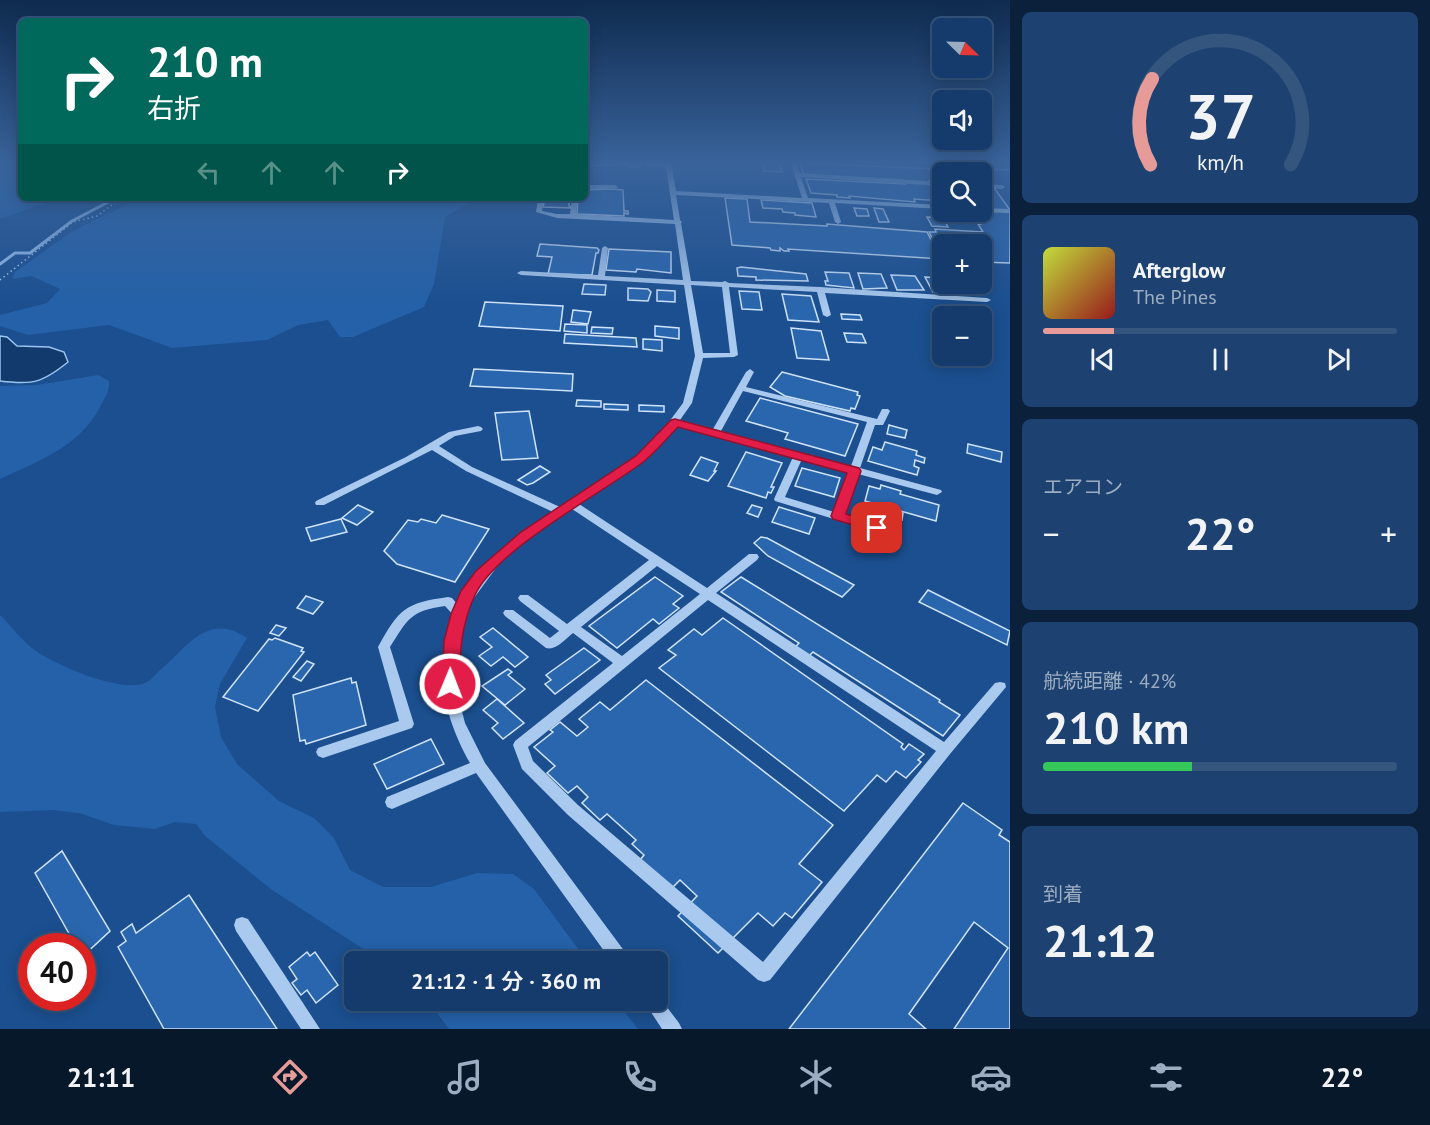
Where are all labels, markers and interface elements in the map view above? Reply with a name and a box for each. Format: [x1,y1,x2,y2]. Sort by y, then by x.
north arrow [932,18,992,78]
map controls [932,18,992,366]
text: 210 m [147,34,263,89]
icon: right [48,42,126,120]
text: 37 [1185,75,1255,156]
button: sound [932,90,992,150]
text: 右折 [147,91,201,125]
text: km/h [1196,148,1243,176]
icon: left [192,156,225,189]
icon: ahead [255,156,288,189]
icon: ahead [318,156,351,189]
icon: right [381,156,414,189]
button: search [932,162,992,222]
button: + [932,234,992,294]
text: Afterglow [1133,256,1225,284]
text: The Pines [1133,284,1217,310]
button: − [932,306,992,366]
icon: previous [1086,343,1119,376]
icon: pause [1204,343,1237,376]
icon: next [1322,343,1355,376]
text: エアコン [1043,474,1123,500]
pin [851,502,902,553]
text: 22° [1185,504,1255,562]
icon: arrive [860,511,893,544]
text: − [1043,512,1060,555]
text: + [1380,512,1397,555]
position arrow [418,652,482,716]
text: 航続距離 · 42% [1043,668,1176,694]
text: 210 km [1043,698,1189,756]
text: 到着 [1043,881,1083,907]
text: 21:12 [1043,911,1157,969]
speed limit sign: 40 [18,933,96,1011]
text: 21:12 · 1 分 · 360 m [411,967,601,995]
icon: directions [269,1056,311,1098]
icon: music [444,1056,486,1098]
icon: phone [619,1056,661,1098]
icon: climate [795,1056,837,1098]
icon: car [970,1056,1012,1098]
icon: filters [1145,1056,1187,1098]
text: 21:11 [67,1060,135,1094]
text: 22° [1321,1060,1363,1094]

